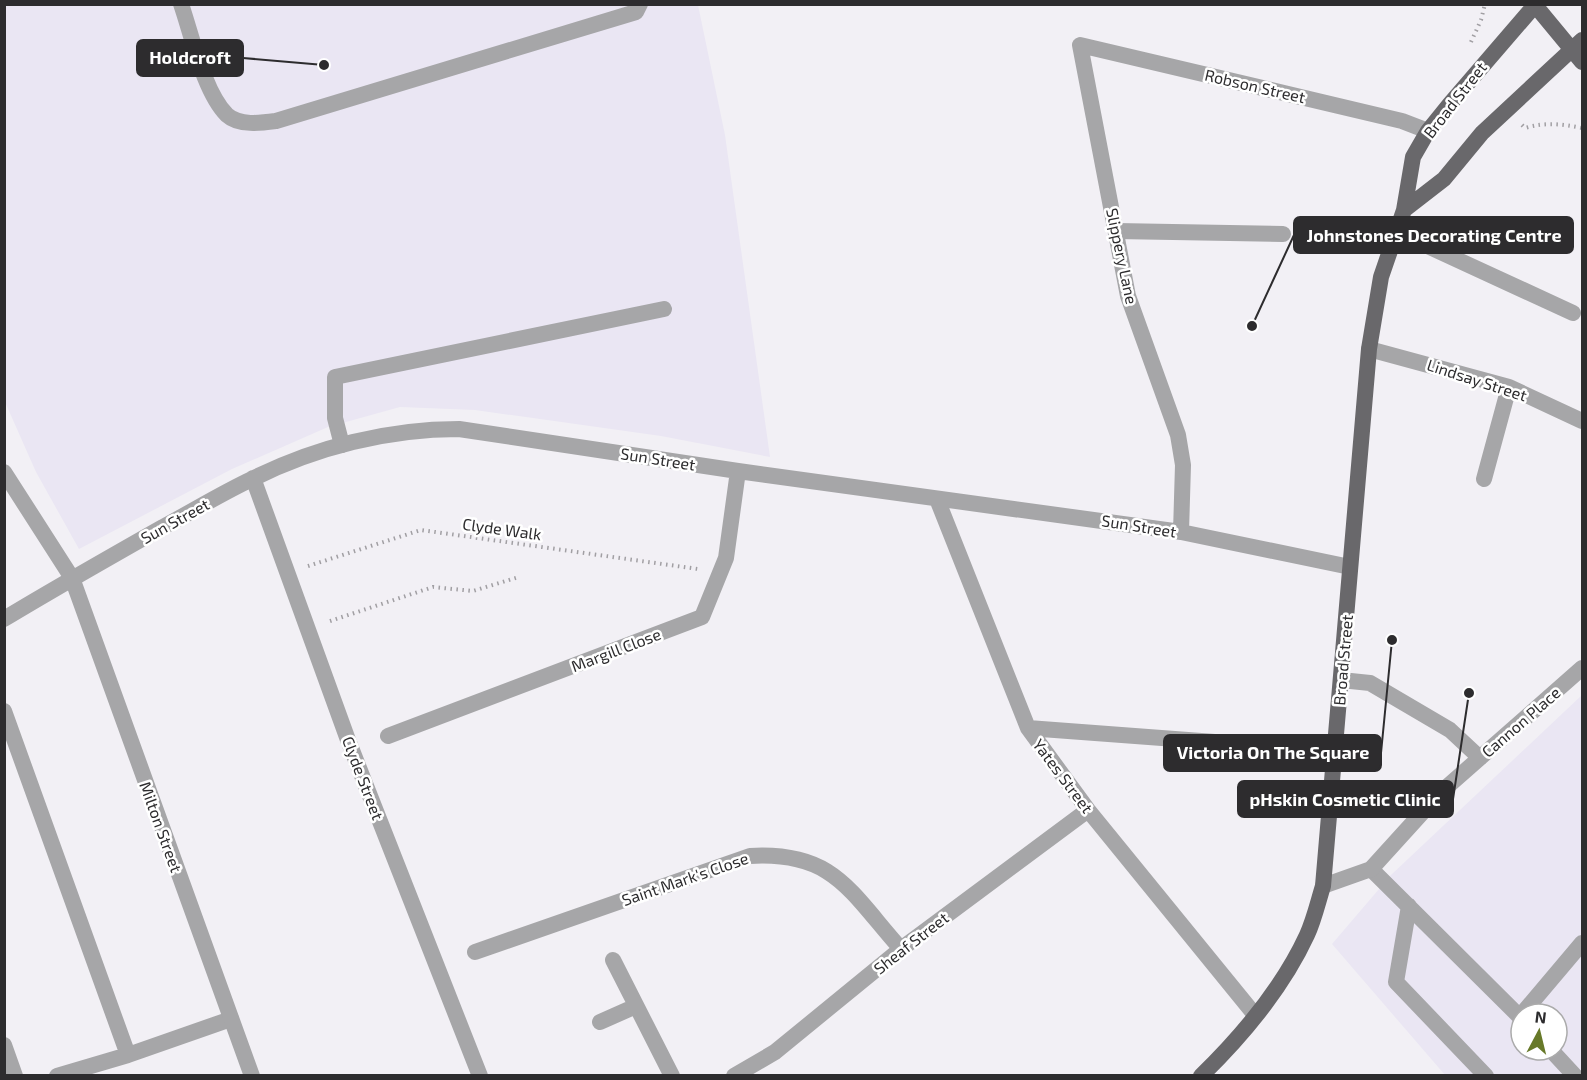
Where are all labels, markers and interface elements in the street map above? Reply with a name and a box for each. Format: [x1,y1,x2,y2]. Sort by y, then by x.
callout: Holdcroft [137,40,243,76]
text: Holdcroft [149,46,231,68]
street label: Broad Street [1419,58,1490,141]
street label: Robson Street [1203,65,1307,106]
street label: Slippery Lane [1103,206,1142,306]
callout: Johnstones Decorating Centre [1294,217,1573,253]
text: Johnstones Decorating Centre [1306,224,1562,246]
street label: Lindsay Street [1425,354,1529,405]
street label: Sun Street [619,443,697,474]
street label: Sun Street [137,494,212,547]
street label: Sun Street [1100,510,1178,541]
street label: Clyde Walk [461,514,543,543]
street label: Broad Street [1329,614,1356,706]
street label: Margill Close [568,624,663,675]
street label: Cannon Place [1478,682,1564,761]
street label: Clyde Street [339,733,388,822]
street label: Yates Street [1029,735,1097,816]
callout: Victoria On The Square [1164,735,1381,771]
text: Victoria On The Square [1177,741,1369,763]
street label: Milton Street [136,779,187,875]
callout: pHskin Cosmetic Clinic [1238,781,1453,817]
text: pHskin Cosmetic Clinic [1249,788,1441,810]
street label: Saint Mark's Close [619,848,751,909]
street label: Sheaf Street [870,908,952,978]
north arrow [1509,1002,1569,1062]
text: N [1534,1006,1548,1027]

